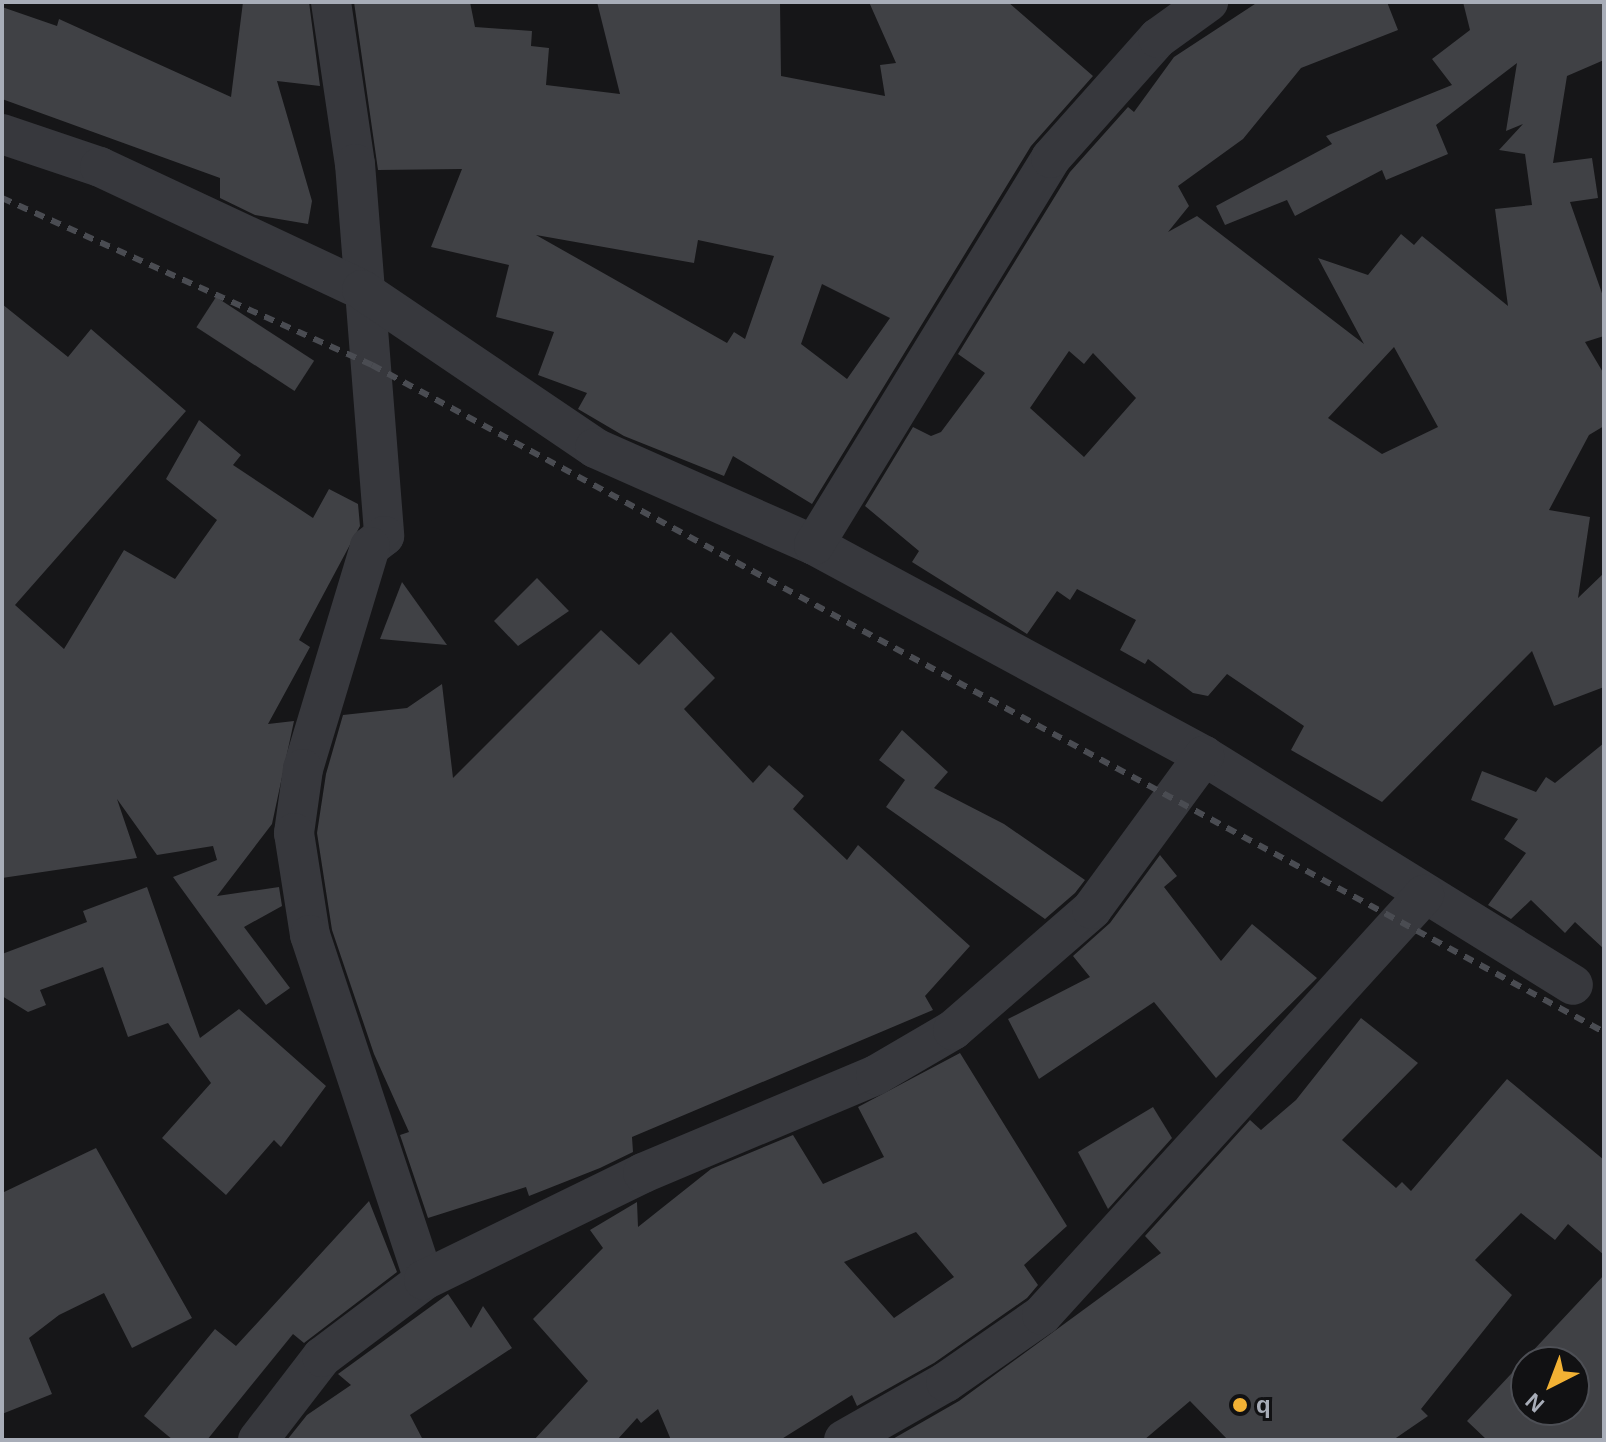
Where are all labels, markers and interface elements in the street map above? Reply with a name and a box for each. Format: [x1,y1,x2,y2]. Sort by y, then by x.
north arrow [1510,1346,1590,1426]
text: N [1521,1388,1549,1417]
place label: q [1256,1391,1271,1419]
marker: q [1231,1396,1249,1414]

